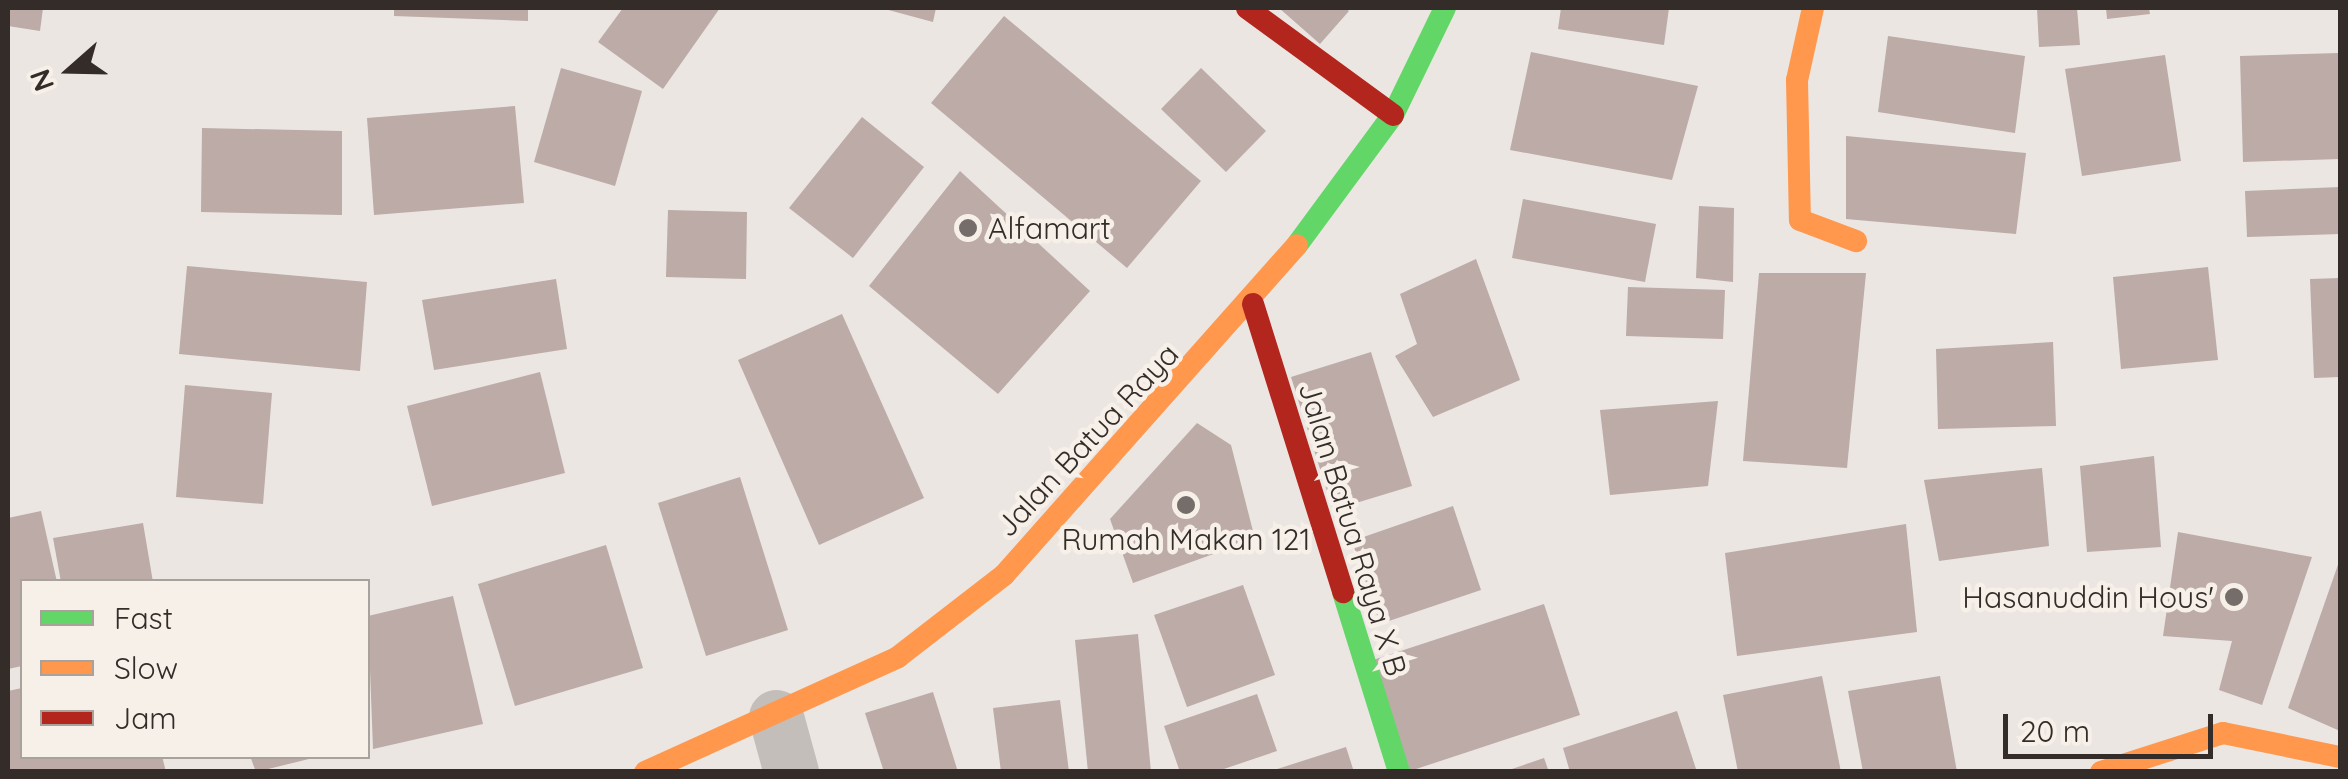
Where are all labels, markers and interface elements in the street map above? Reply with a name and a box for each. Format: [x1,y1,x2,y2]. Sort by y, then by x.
north arrow [20,20,120,120]
text: N [21,65,61,96]
place label: Alfamart [988,210,1111,246]
marker: Alfamart [957,217,979,239]
street label: Jalan Batua Raya [988,336,1186,544]
street label: Jalan Batua Raya X B [1291,378,1415,680]
marker: Rumah Makan 121 [1175,494,1197,516]
place label: Rumah Makan 121 [1061,521,1311,557]
legend [20,579,370,759]
place label: Hasanuddin Hous' [1962,579,2214,615]
marker: Hasanuddin Hous' [2223,586,2245,608]
text: Fast [114,599,173,637]
text: Slow [114,649,178,687]
scale bar [2008,694,2218,756]
text: Jam [114,699,177,737]
text: 20 m [2020,712,2090,750]

